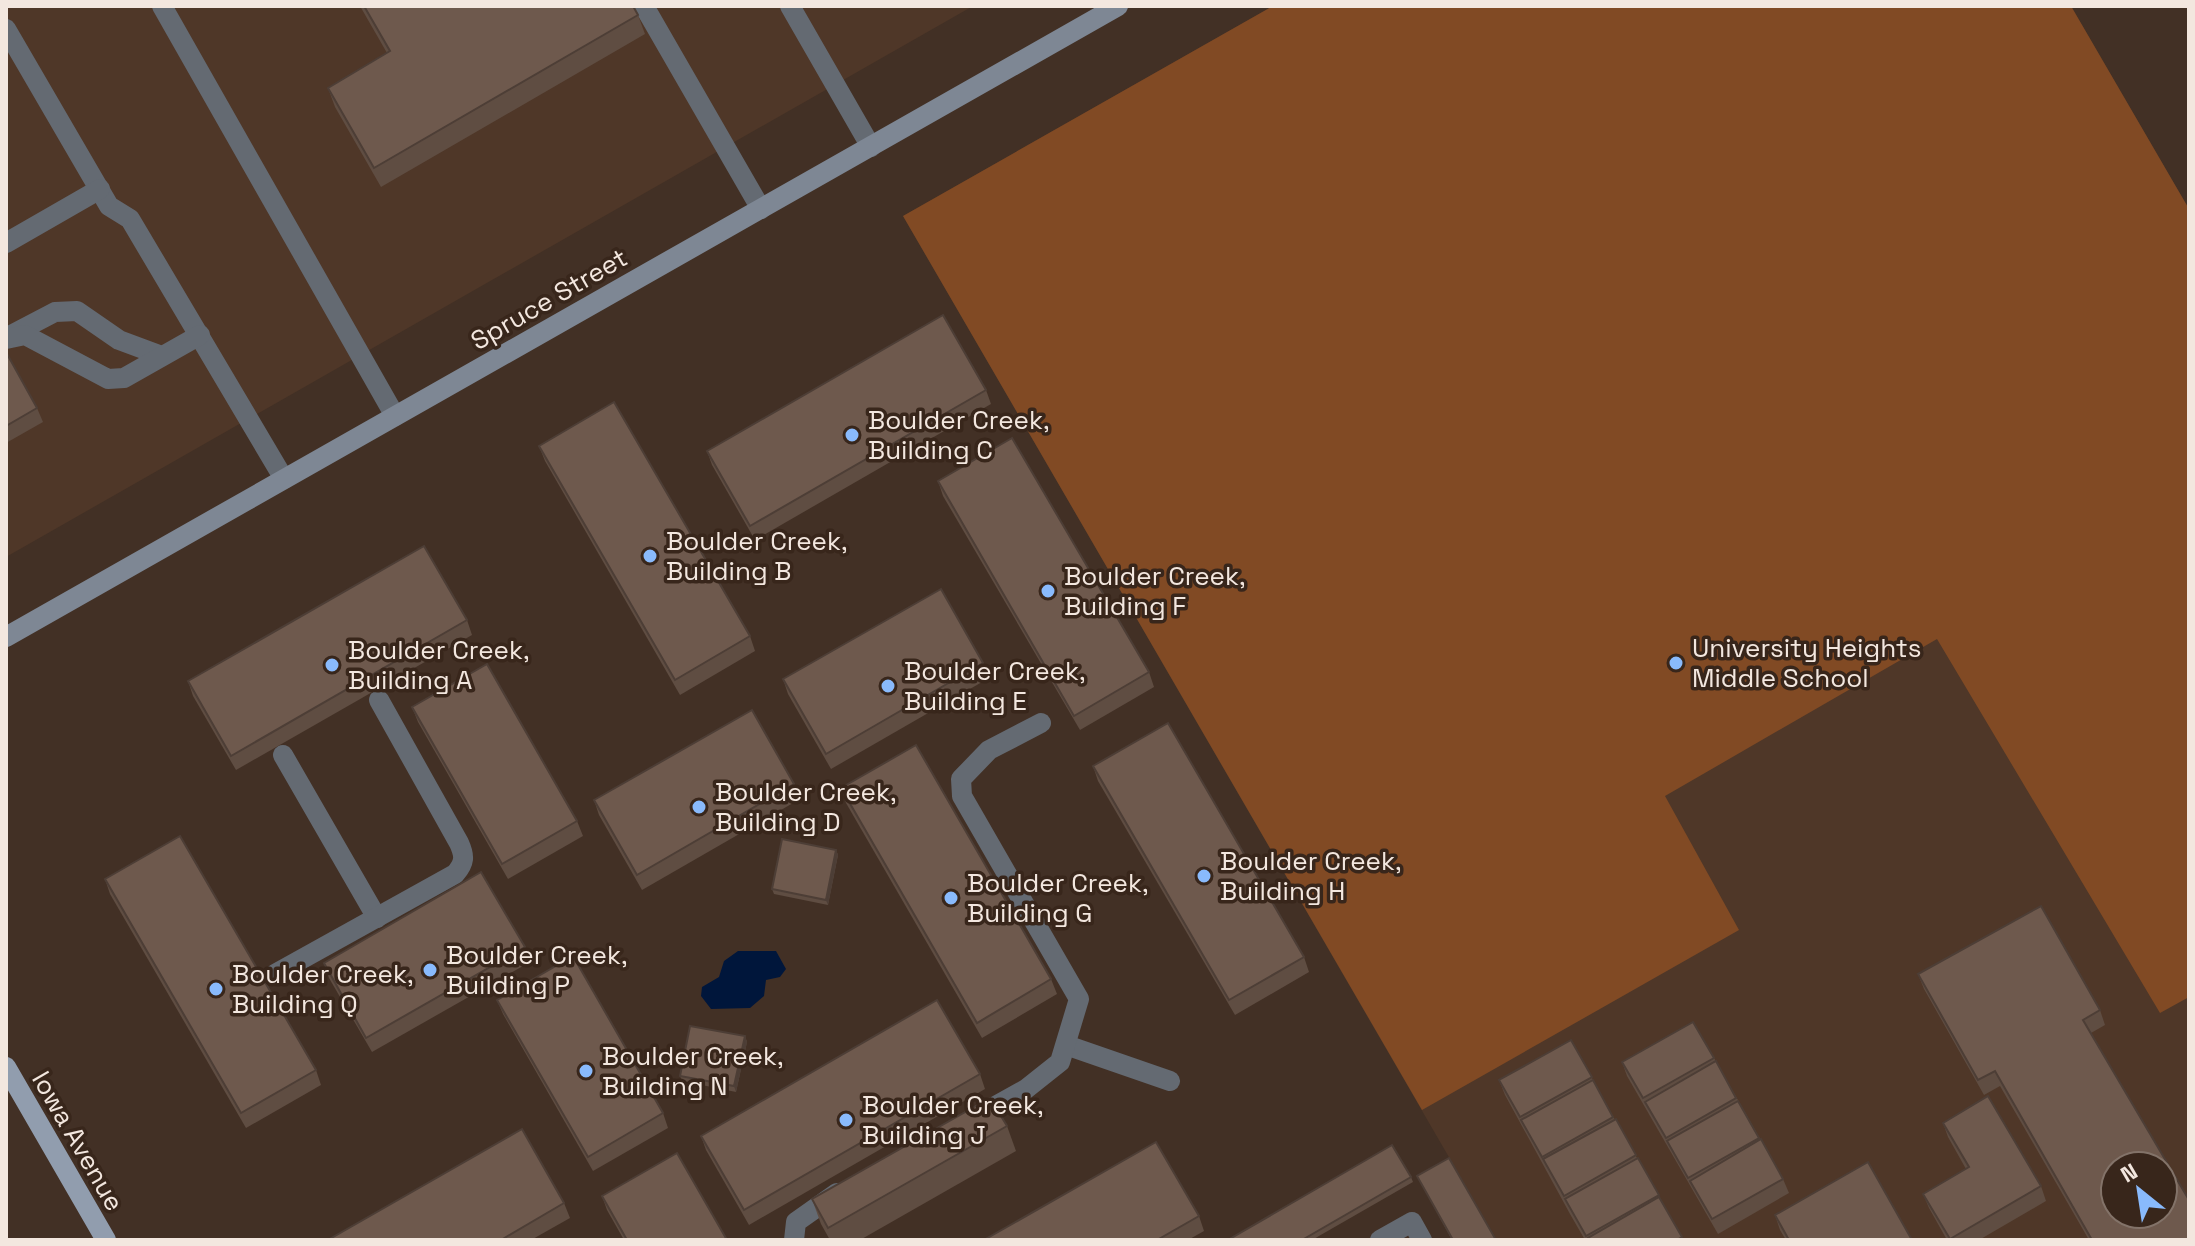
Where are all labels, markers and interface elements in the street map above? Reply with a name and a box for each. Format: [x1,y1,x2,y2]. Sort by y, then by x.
street label: Spruce Street [465,240,633,358]
place label: Boulder Creek, Building C [868,403,1049,467]
marker: Boulder Creek, Building C [843,426,861,444]
place label: Boulder Creek, Building B [666,524,847,588]
marker: Boulder Creek, Building B [641,547,659,565]
place label: Boulder Creek, Building F [1064,559,1245,623]
marker: Boulder Creek, Building F [1039,582,1057,600]
place label: University Heights Middle School [1692,631,1921,695]
place label: Boulder Creek, Building A [348,633,529,697]
place label: Boulder Creek, Building E [904,654,1085,718]
marker: University Heights Middle School [1667,654,1685,672]
marker: Boulder Creek, Building A [323,656,341,674]
marker: Boulder Creek, Building E [879,677,897,695]
place label: Boulder Creek, Building D [715,775,896,839]
marker: Boulder Creek, Building D [690,798,708,816]
place label: Boulder Creek, Building H [1220,844,1401,908]
place label: Boulder Creek, Building G [967,866,1148,930]
marker: Boulder Creek, Building H [1195,867,1213,885]
marker: Boulder Creek, Building G [942,889,960,907]
place label: Boulder Creek, Building P [446,938,627,1002]
place label: Boulder Creek, Building Q [232,957,413,1021]
marker: Boulder Creek, Building P [421,961,439,979]
marker: Boulder Creek, Building Q [207,980,225,998]
place label: Boulder Creek, Building N [602,1039,783,1103]
marker: Boulder Creek, Building N [577,1062,595,1080]
street label: Iowa Avenue [24,1065,132,1217]
place label: Boulder Creek, Building J [862,1088,1043,1152]
marker: Boulder Creek, Building J [837,1111,855,1129]
north arrow [2099,1150,2179,1230]
text: N [2116,1157,2142,1188]

